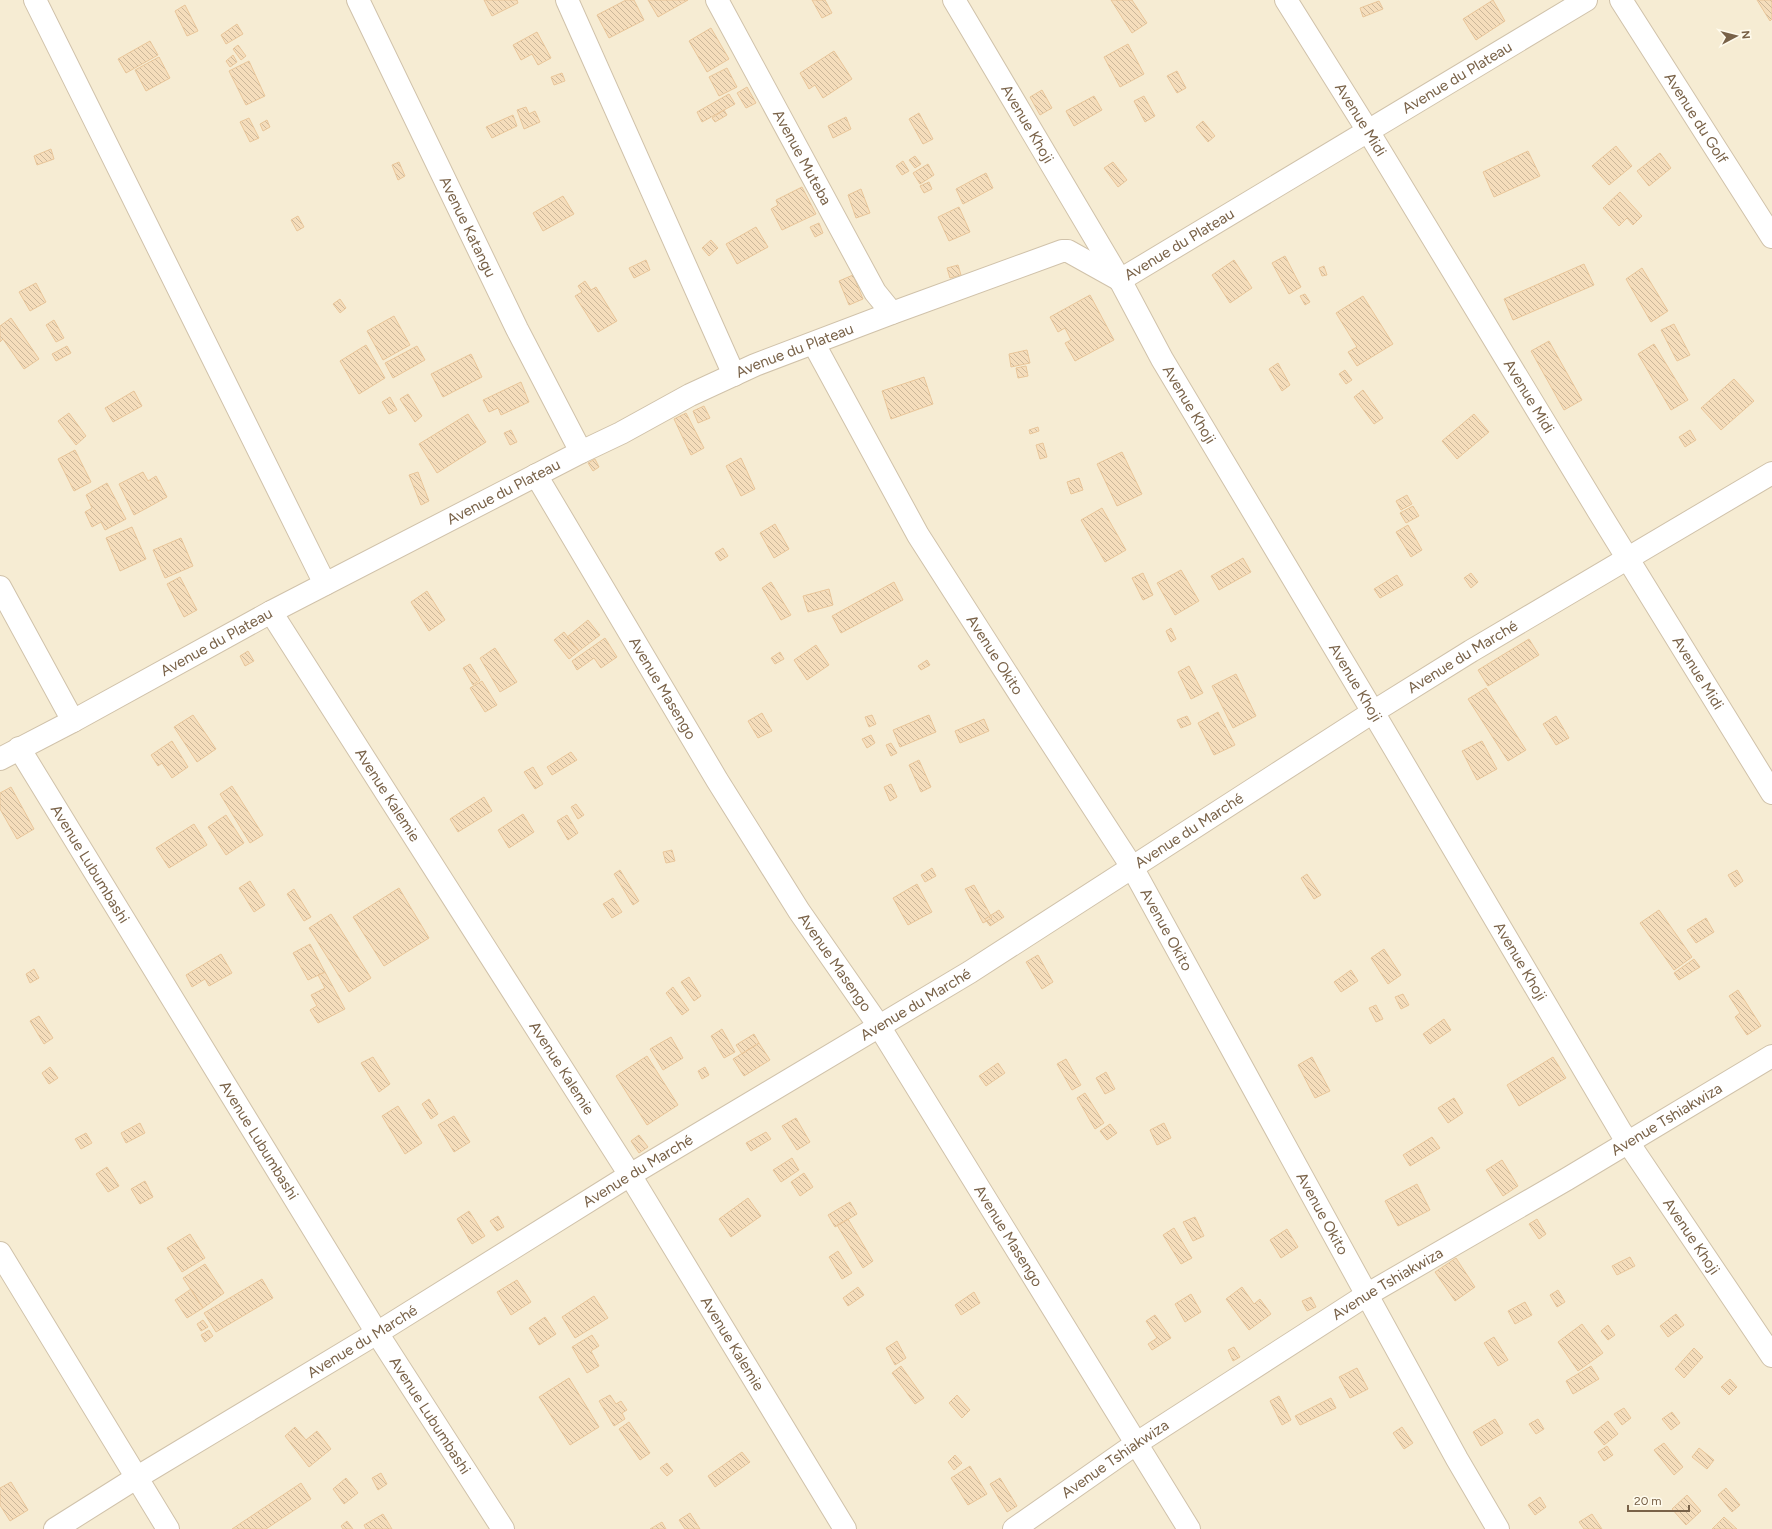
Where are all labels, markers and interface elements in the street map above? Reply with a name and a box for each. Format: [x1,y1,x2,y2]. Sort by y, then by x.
north arrow [1716,16,1756,56]
text: N [1738,30,1752,40]
street label: Avenue du Plateau [1399,38,1515,117]
street label: Avenue du Golf [1661,69,1732,167]
street label: Avenue Midi [1331,80,1390,160]
street label: Avenue Khoji [997,81,1058,166]
street label: Avenue Muteba [769,107,835,208]
street label: Avenue Katangu [436,173,500,280]
street label: Avenue du Plateau [1121,204,1237,284]
street label: Avenue du Plateau [733,319,856,382]
street label: Avenue Midi [1500,356,1558,437]
street label: Avenue Khoji [1159,362,1220,447]
street label: Avenue du Plateau [444,455,563,529]
street label: Avenue du Plateau [157,604,275,680]
street label: Avenue Okito [963,612,1027,699]
street label: Avenue du Marché [1404,617,1521,697]
street label: Avenue Midi [1669,633,1727,713]
street label: Avenue Masengo [625,634,700,743]
street label: Avenue Khoji [1325,640,1386,725]
street label: Avenue Kalemie [351,745,424,845]
street label: Avenue du Marché [1131,789,1247,872]
street label: Avenue Lubumbashi [47,801,133,927]
street label: Avenue Okito [1137,885,1196,974]
street label: Avenue Masengo [794,910,876,1016]
street label: Avenue Khoji [1490,919,1551,1004]
street label: Avenue du Marché [857,965,974,1044]
street label: Avenue Kalemie [525,1018,598,1118]
street label: Avenue Lubumbashi [216,1078,302,1203]
street label: Avenue Tshiakwiza [1608,1079,1725,1159]
street label: Avenue du Marché [579,1131,696,1211]
street label: Avenue Okito [1292,1169,1352,1258]
street label: Avenue Masengo [970,1182,1047,1290]
street label: Avenue Khoji [1659,1195,1724,1278]
street label: Avenue Tshiakwiza [1329,1244,1446,1324]
street label: Avenue Kalemie [697,1293,768,1394]
street label: Avenue du Marché [304,1301,421,1382]
street label: Avenue Lubumbashi [386,1354,474,1478]
street label: Avenue Tshiakwiza [1058,1416,1172,1502]
scale bar [1628,1487,1689,1513]
text: 20 m [1634,1494,1662,1508]

